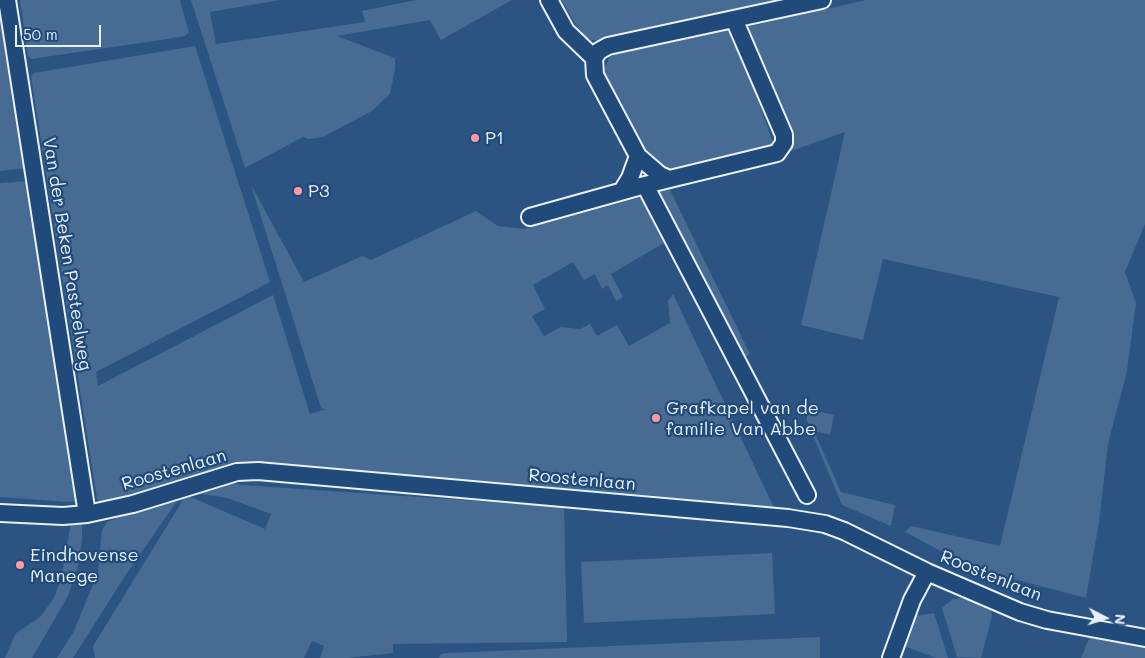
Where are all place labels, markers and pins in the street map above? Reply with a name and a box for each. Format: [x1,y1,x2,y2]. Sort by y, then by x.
place label: P1 [485,127,504,149]
marker: P1 [469,132,481,144]
place label: P3 [308,180,330,202]
marker: P3 [292,185,304,197]
place label: Grafkapel van de familie Van Abbe [666,397,819,439]
marker: Grafkapel van de familie Van Abbe [650,412,662,424]
place label: Eindhovense Manege [30,544,139,586]
marker: Eindhovense Manege [14,559,26,571]

